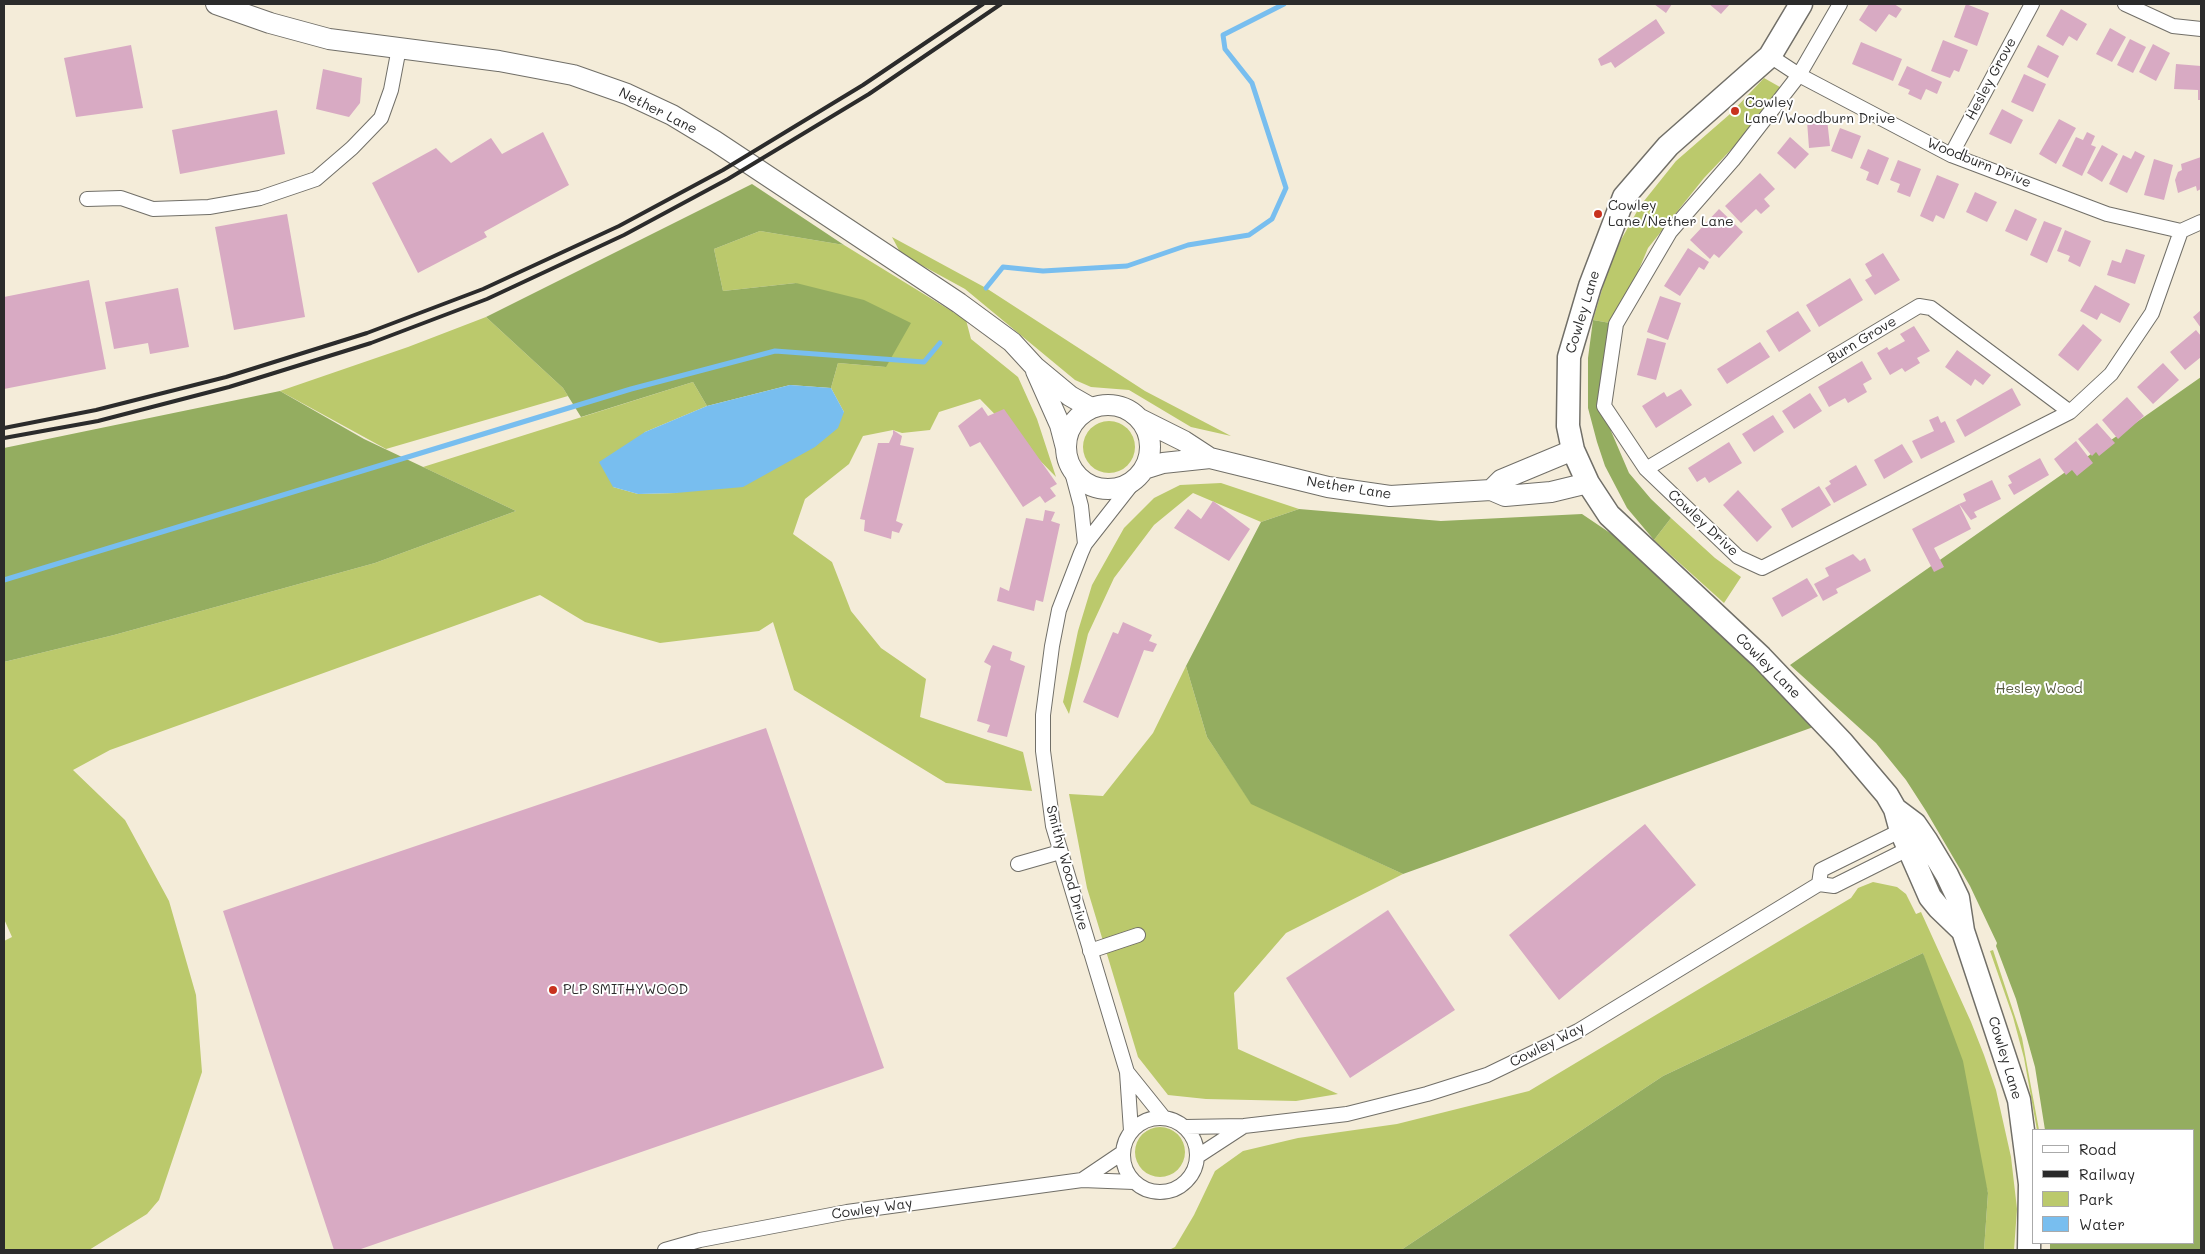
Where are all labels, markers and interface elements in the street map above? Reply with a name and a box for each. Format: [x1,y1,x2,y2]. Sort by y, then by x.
street label: Hesley Grove [1962,35,2020,123]
street label: Nether Lane [616,84,700,138]
place label: Cowley Lane/Woodburn Drive [1745,95,1895,128]
marker: Cowley Lane/Woodburn Drive [1729,105,1741,117]
street label: Woodburn Drive [1925,134,2033,192]
place label: Cowley Lane/Nether Lane [1608,198,1734,230]
marker: Cowley Lane/Nether Lane [1592,208,1604,220]
street label: Cowley Lane [1562,269,1604,355]
street label: Burn Grove [1825,313,1899,367]
street label: Nether Lane [1305,473,1393,503]
street label: Cowley Drive [1664,486,1742,560]
street label: Cowley Lane [1732,630,1804,702]
park label: Hesley Wood [1995,681,2083,697]
street label: Smithy Wood Drive [1042,804,1092,932]
place label: PLP SMITHYWOOD [563,982,688,998]
marker: PLP SMITHYWOOD [547,984,559,996]
street label: Cowley Lane [1984,1015,2026,1101]
street label: Cowley Way [1507,1019,1587,1071]
legend [2032,1129,2195,1244]
text: Road [2079,1139,2116,1159]
text: Railway [2079,1164,2135,1184]
text: Park [2079,1189,2113,1209]
street label: Cowley Way [831,1195,913,1223]
text: Water [2079,1214,2125,1234]

